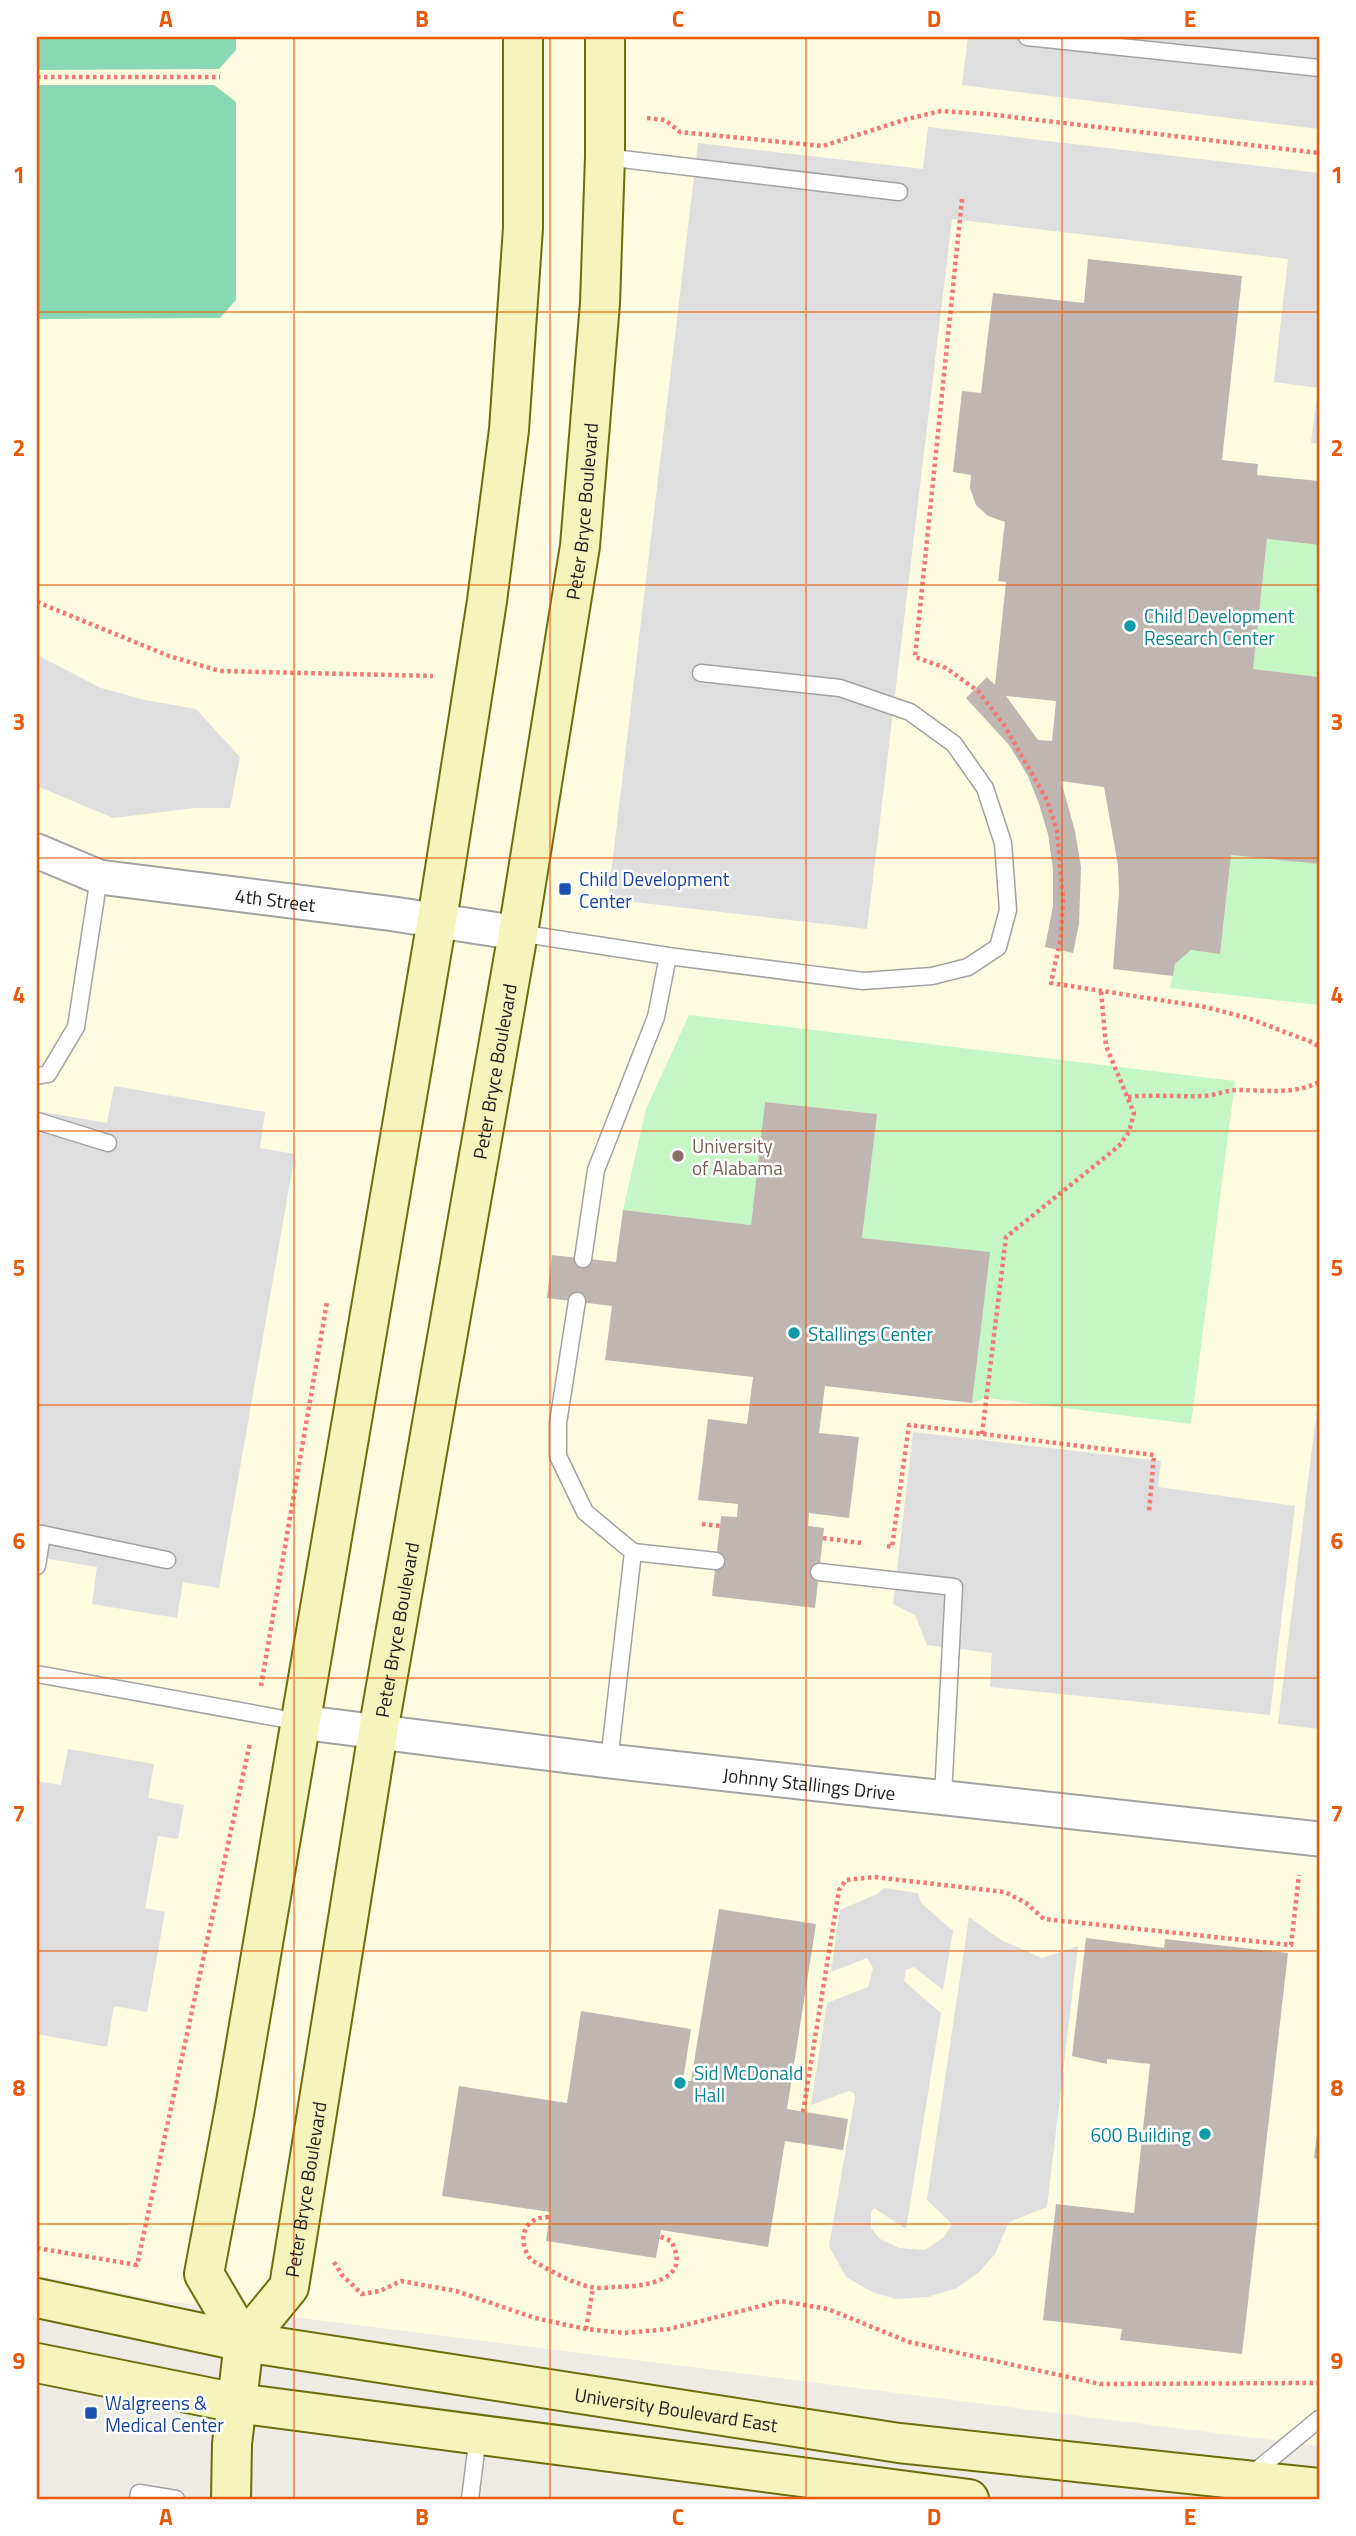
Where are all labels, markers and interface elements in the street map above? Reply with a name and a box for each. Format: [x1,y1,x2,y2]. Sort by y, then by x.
text: A [159,1,173,36]
text: B [415,1,429,36]
text: C [672,1,684,36]
text: D [927,1,941,36]
text: E [1184,1,1196,36]
text: 1 [13,157,25,192]
text: 1 [1331,157,1343,192]
street label: Peter Bryce Boulevard [557,422,605,602]
text: 2 [13,430,25,465]
text: 2 [1331,430,1343,465]
place label: Child Development Research Center [1144,601,1295,652]
marker: Child Development Research Center [1122,618,1138,634]
text: 3 [13,704,25,739]
text: 3 [1331,704,1343,739]
place label: Child Development Center [579,864,730,915]
street label: 4th Street [234,880,318,919]
marker: Child Development Center [557,881,573,897]
text: 4 [13,977,25,1012]
text: 4 [1331,977,1343,1012]
street label: Peter Bryce Boulevard [464,981,523,1161]
place label: University of Alabama [692,1131,783,1182]
marker: University of Alabama [670,1148,686,1164]
text: 5 [13,1250,25,1285]
text: 5 [1331,1250,1343,1285]
place label: Stallings Center [808,1319,933,1348]
marker: Stallings Center [786,1325,802,1341]
text: 6 [13,1523,26,1558]
text: 6 [1331,1523,1344,1558]
street label: Peter Bryce Boulevard [366,1540,426,1720]
street label: Johnny Stallings Drive [722,1759,897,1807]
text: 7 [13,1796,25,1831]
text: 7 [1331,1796,1343,1831]
place label: Sid McDonald Hall [694,2058,803,2109]
text: 8 [13,2070,26,2105]
text: 8 [1331,2070,1344,2105]
marker: Sid McDonald Hall [672,2075,688,2091]
street label: Peter Bryce Boulevard [276,2099,333,2279]
place label: 600 Building [1090,2120,1191,2149]
marker: 600 Building [1197,2126,1213,2142]
text: 9 [13,2343,26,2378]
text: 9 [1331,2343,1344,2378]
street label: University Boulevard East [573,2379,780,2439]
place label: Walgreens & Medical Center [105,2388,224,2439]
marker: Walgreens & Medical Center [83,2405,99,2421]
text: A [159,2499,173,2534]
text: B [415,2499,429,2534]
text: C [672,2499,684,2534]
text: D [927,2499,941,2534]
text: E [1184,2499,1196,2534]

